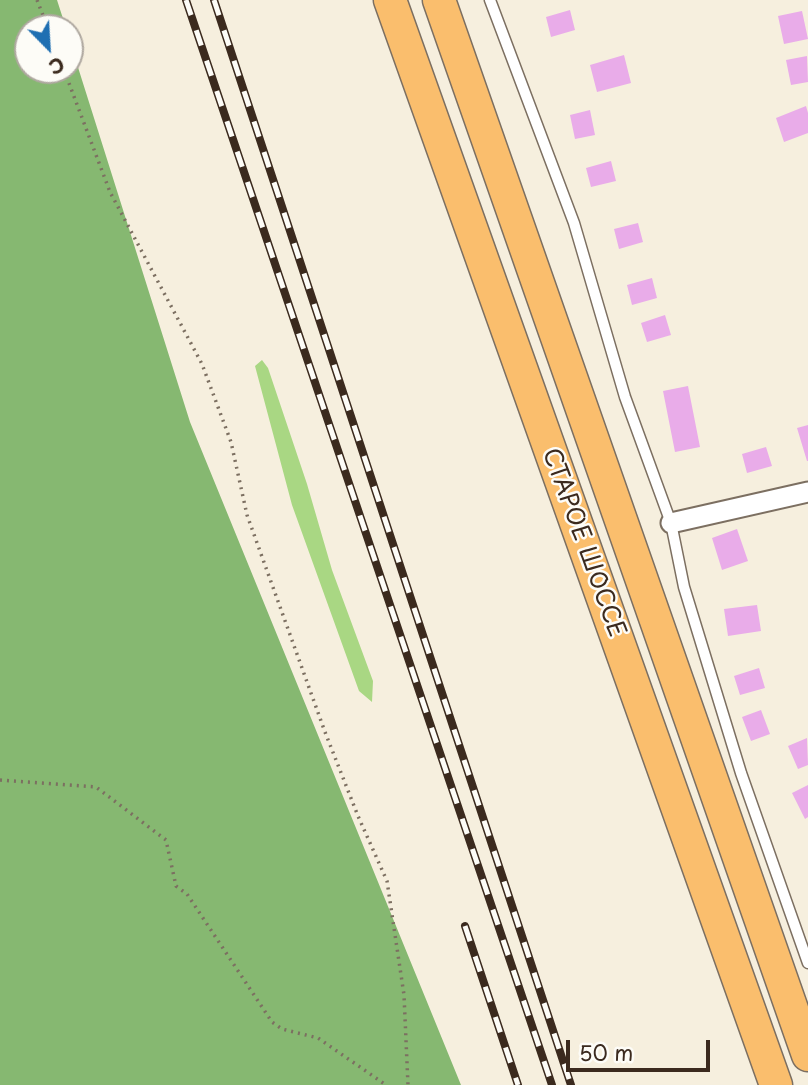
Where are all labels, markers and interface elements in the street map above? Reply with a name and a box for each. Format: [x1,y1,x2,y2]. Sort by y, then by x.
north arrow [14,14,84,84]
text: С [45,51,69,82]
street label: СТАРОЕ ШОССЕ [535,445,631,641]
scale bar [570,1026,714,1070]
text: 50 m [579,1036,633,1068]

